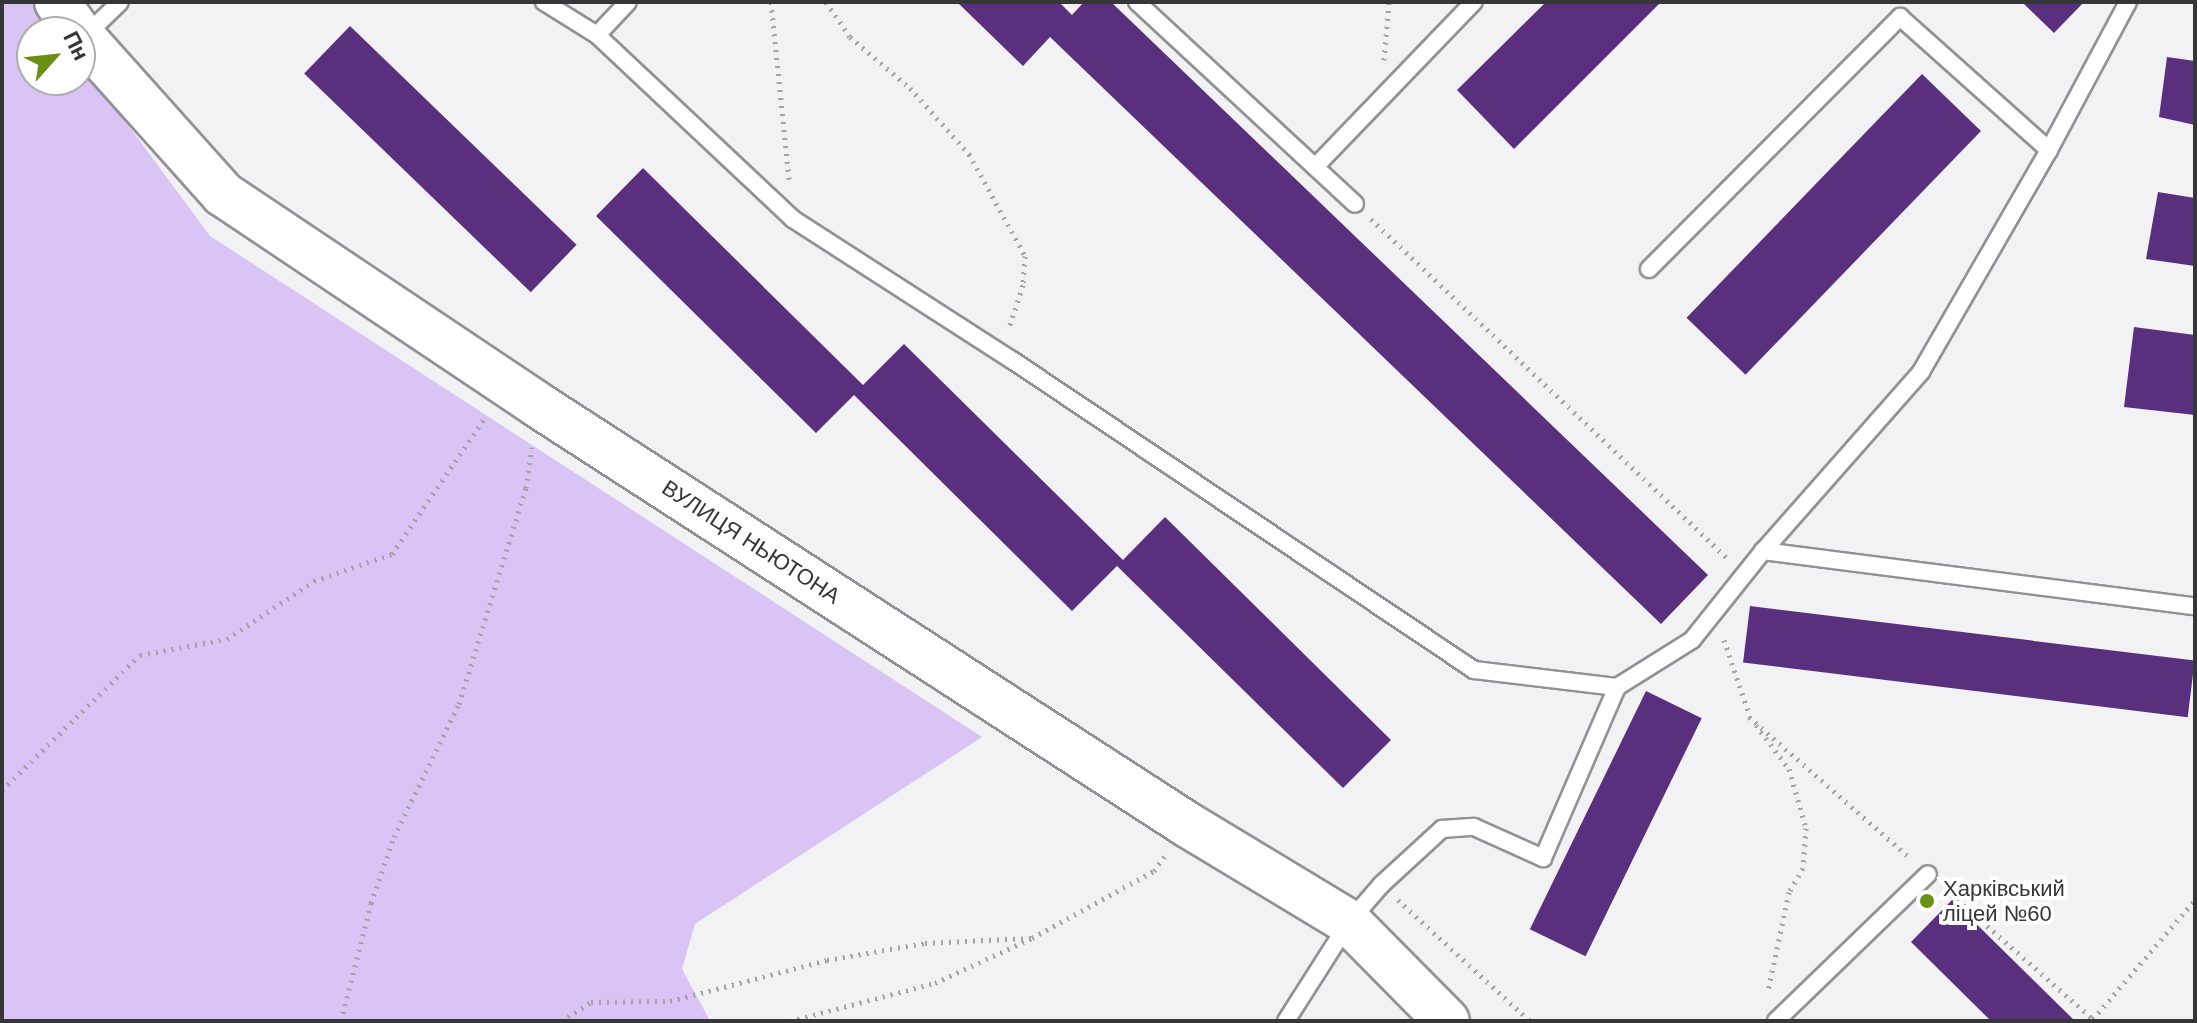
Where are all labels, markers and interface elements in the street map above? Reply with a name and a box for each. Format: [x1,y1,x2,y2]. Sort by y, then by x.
north arrow [16,16,96,96]
text: Пн [58,27,94,64]
street label: ВУЛИЦЯ НЬЮТОНА [657,475,845,609]
place label: Харківський ліцей №60 [1943,875,2065,926]
marker: Харківський ліцей №60 [1918,892,1936,910]

